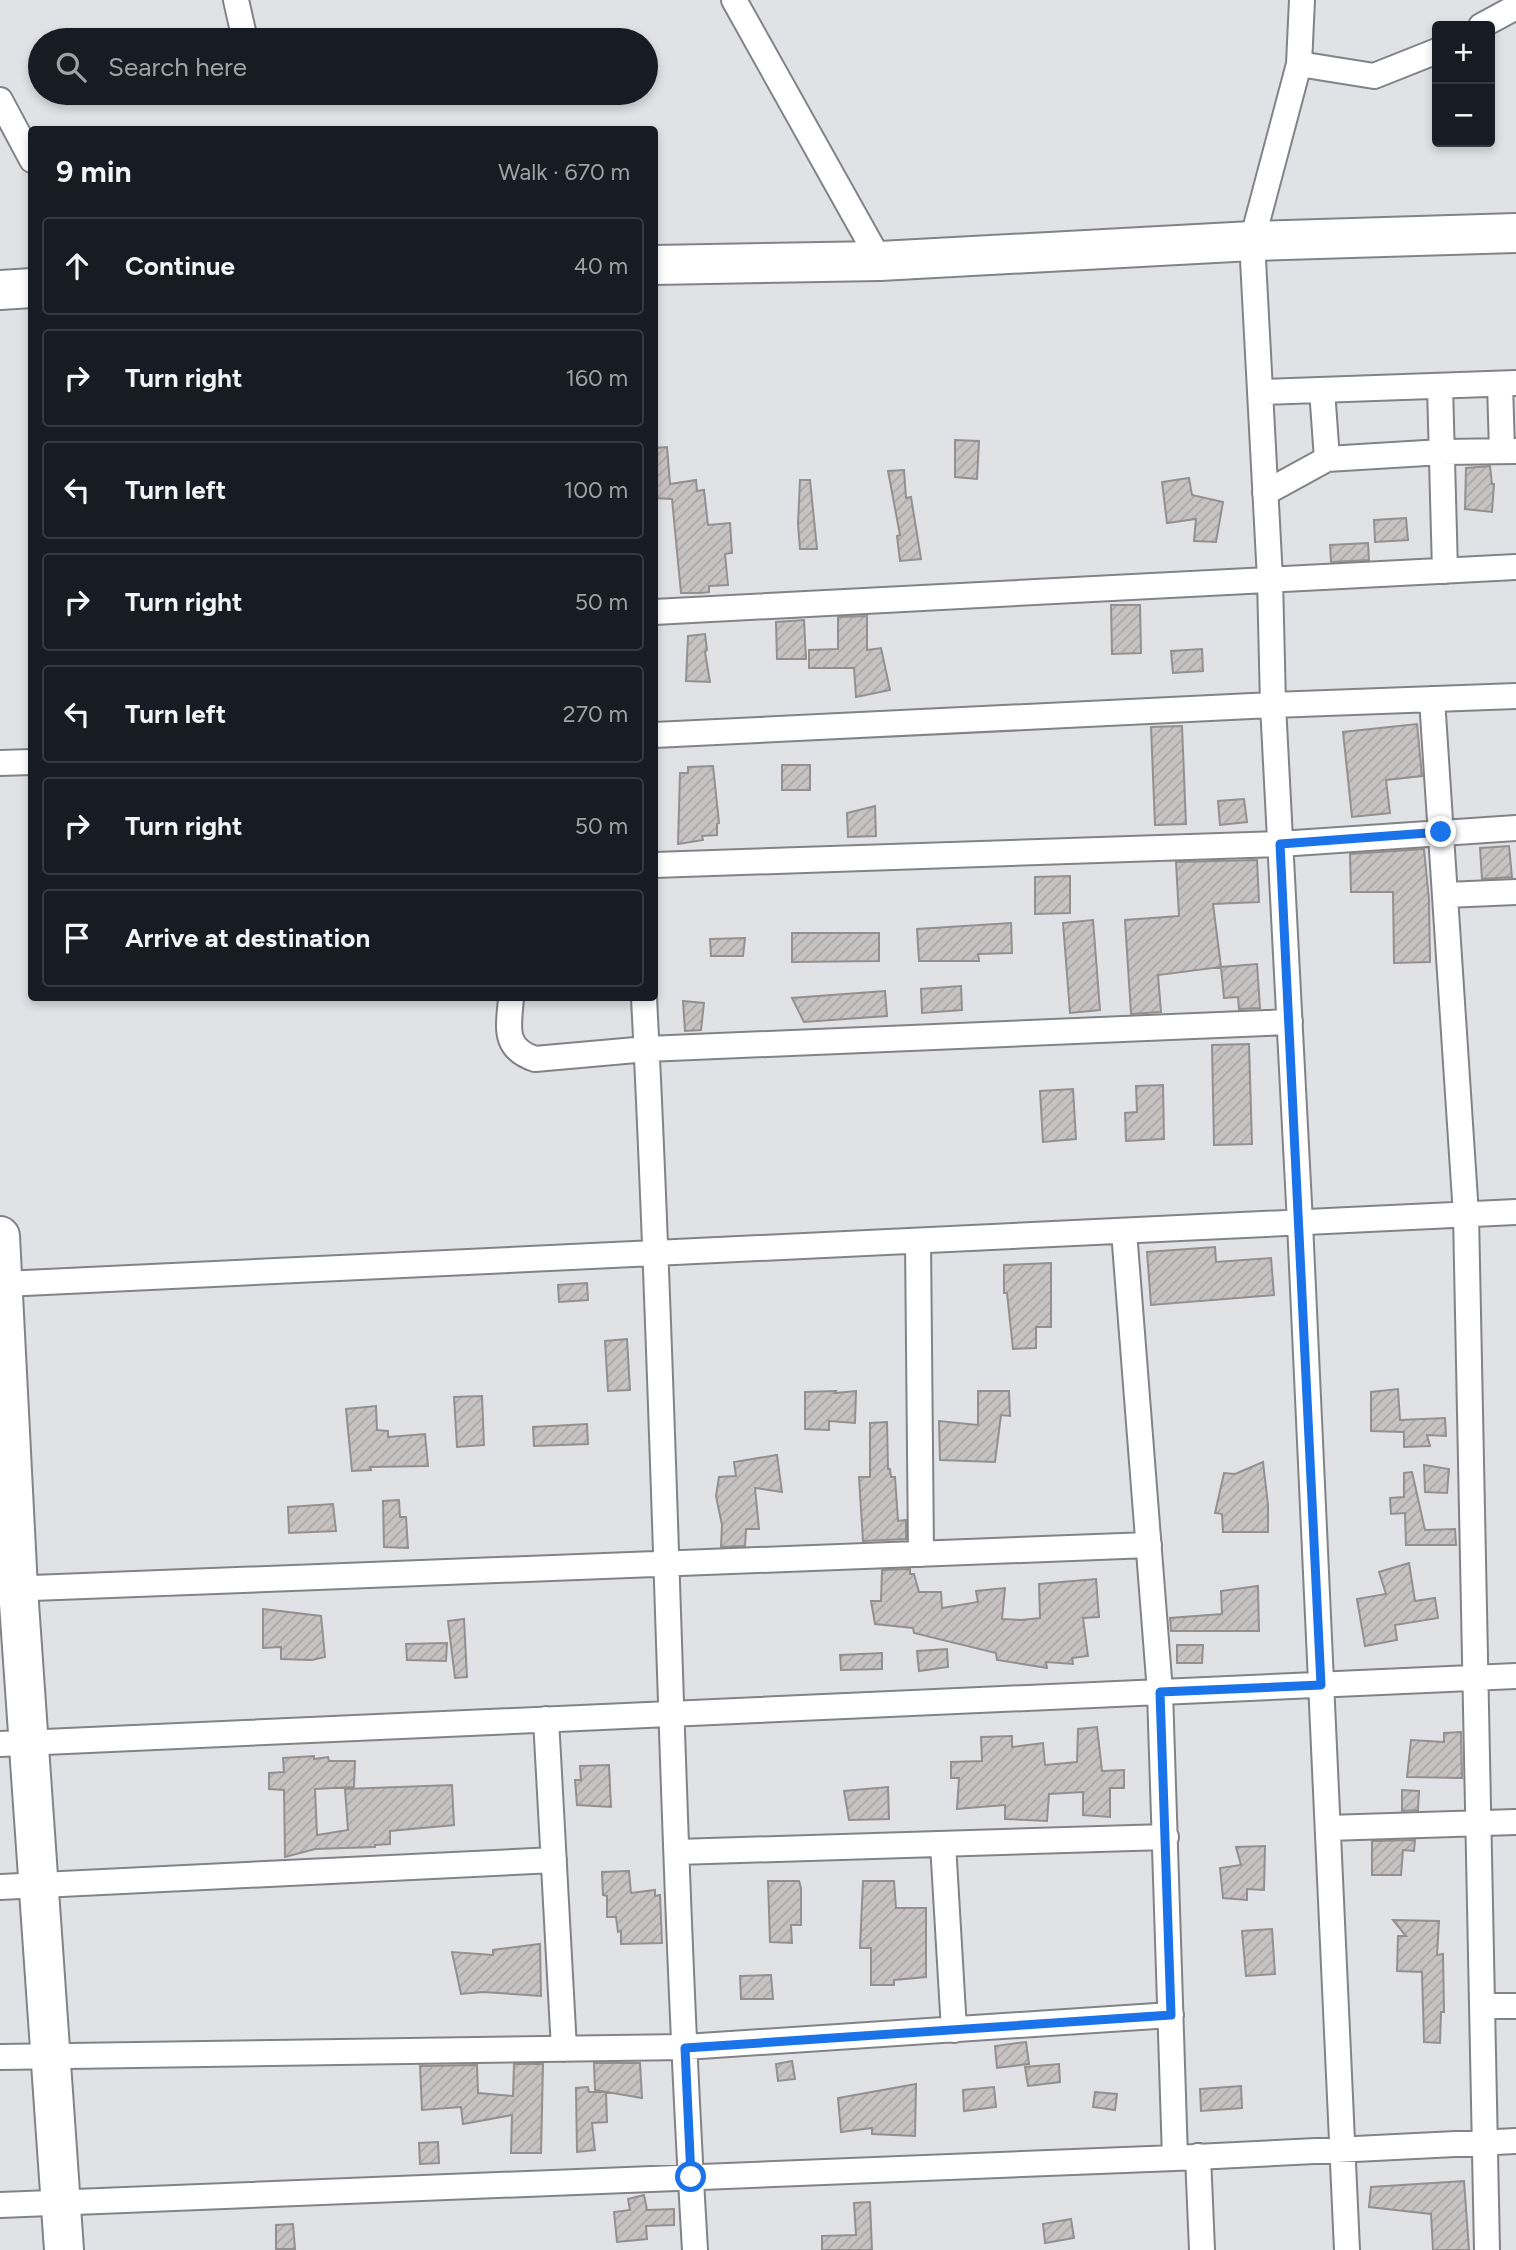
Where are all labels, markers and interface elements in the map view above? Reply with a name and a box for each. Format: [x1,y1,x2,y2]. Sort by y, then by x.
map controls [1432,21,1495,147]
button: + [1432,21,1495,84]
search box [28,28,658,105]
icon: search [52,48,90,86]
text: Search here [108,51,247,83]
button: − [1432,84,1495,147]
text: 9 min [56,153,132,190]
text: Walk · 670 m [498,158,630,186]
icon: ahead [58,247,96,285]
text: Continue [125,250,235,282]
text: 40 m [574,252,628,280]
icon: right [58,359,96,397]
text: Turn right [125,362,242,394]
text: 160 m [565,364,628,392]
icon: left [58,471,96,509]
text: Turn left [125,474,226,506]
text: 100 m [564,476,628,504]
icon: right [58,583,96,621]
text: Turn right [125,586,242,618]
text: 50 m [575,588,628,616]
icon: left [58,695,96,733]
text: Turn left [125,698,226,730]
text: 270 m [563,700,628,728]
icon: right [58,807,96,845]
text: Turn right [125,810,242,842]
text: 50 m [575,812,628,840]
route end [1425,816,1456,847]
icon: arrive [58,919,96,957]
text: Arrive at destination [125,922,370,954]
route start [675,2161,706,2192]

